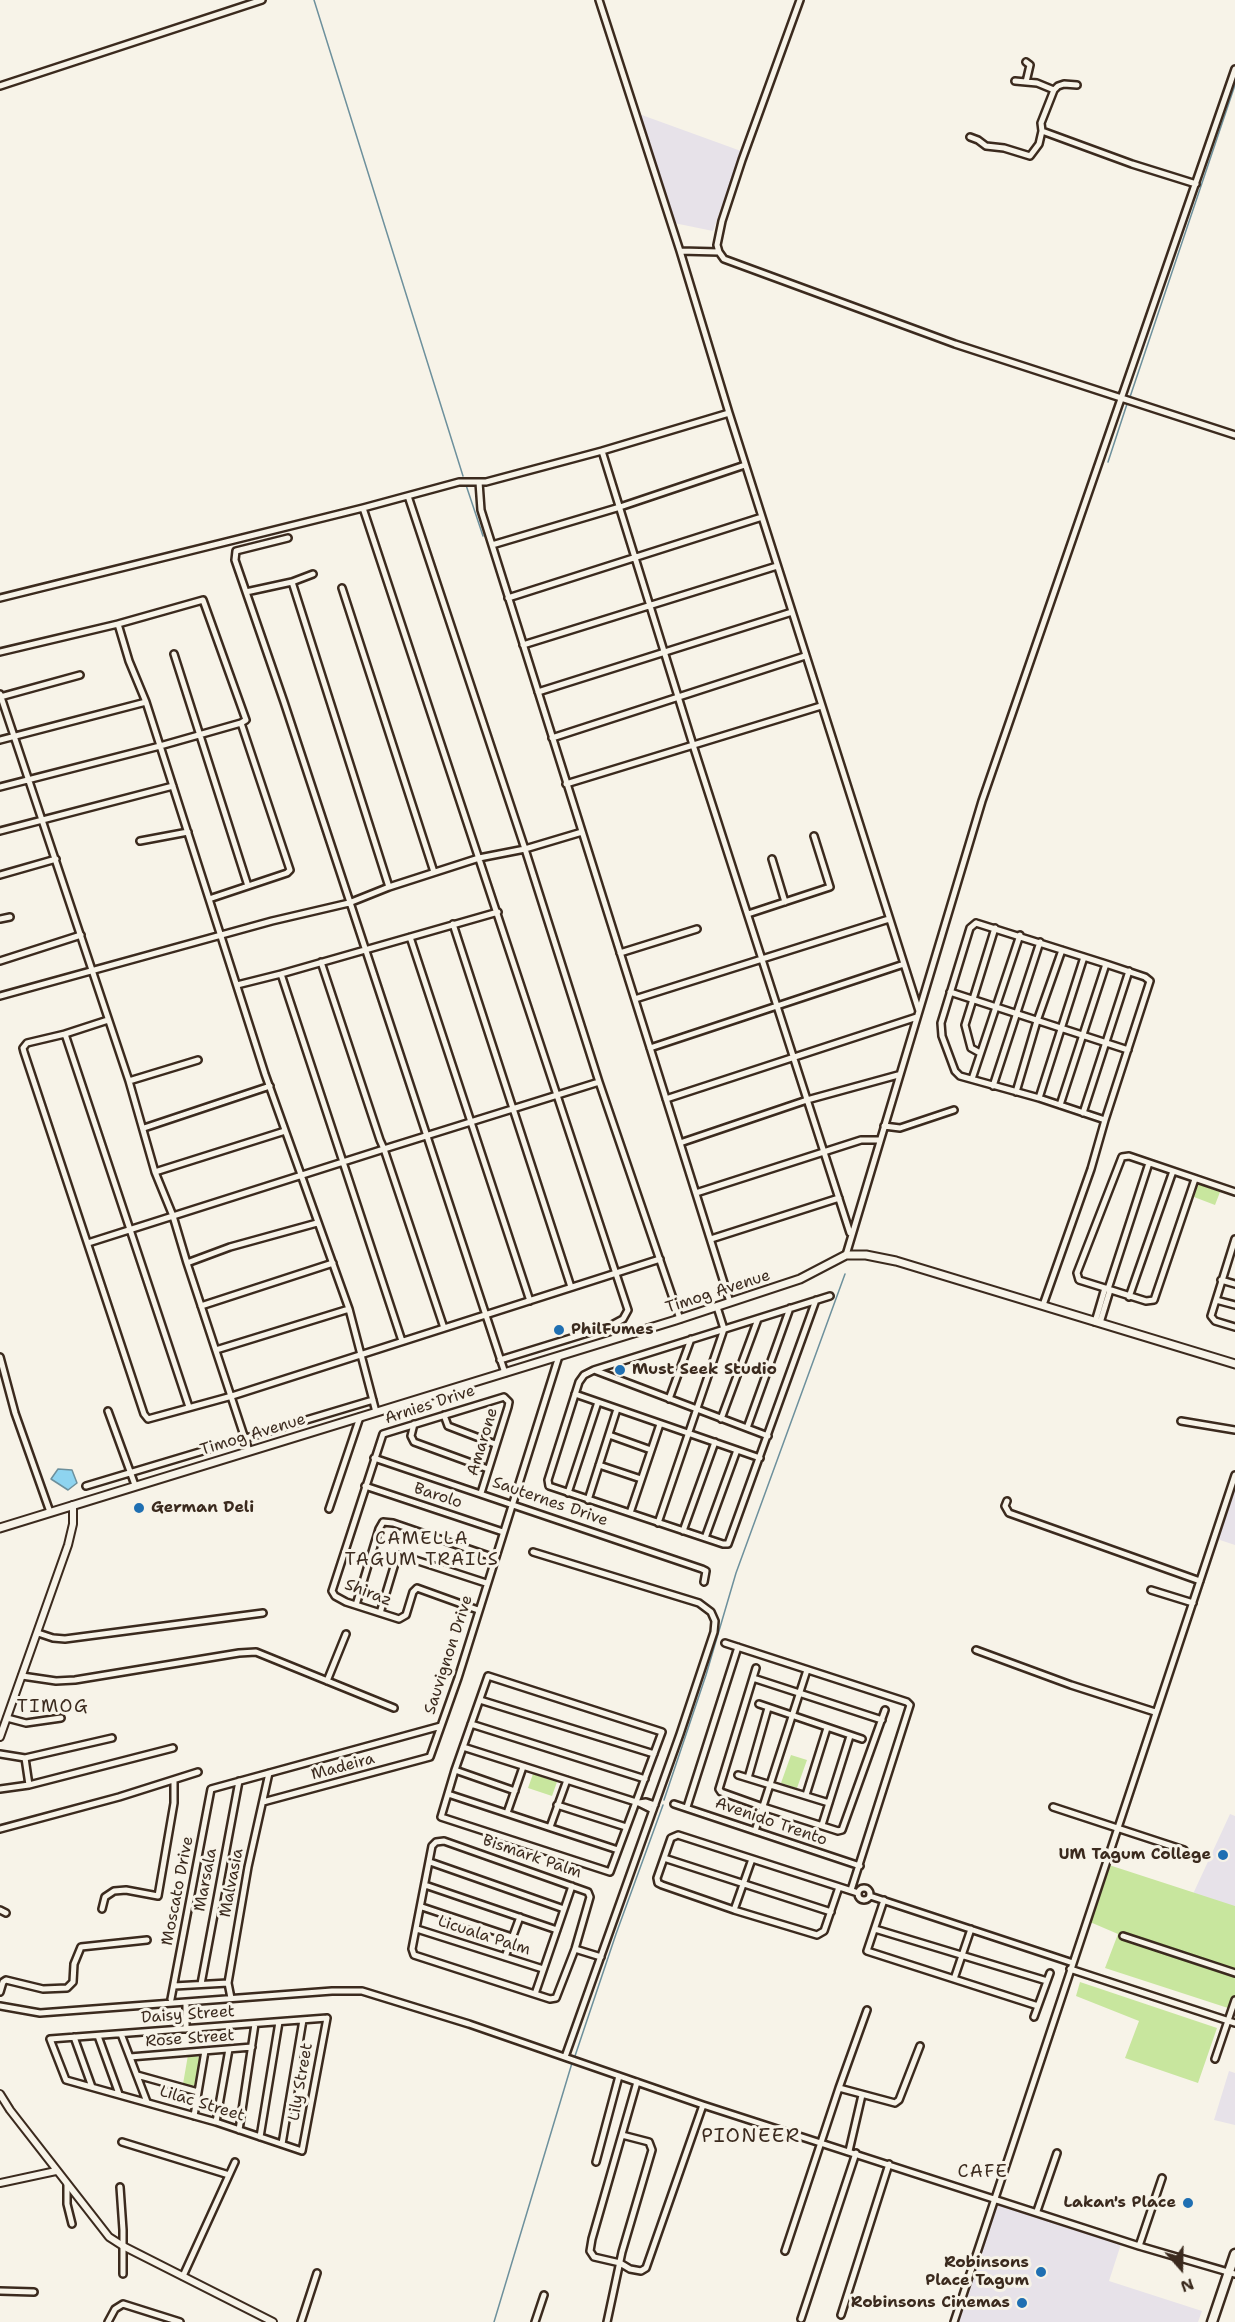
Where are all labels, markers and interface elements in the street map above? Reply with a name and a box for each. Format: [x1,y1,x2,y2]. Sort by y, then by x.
street label: Timog Avenue [663,1266,773,1318]
place label: PhilFumes [571,1320,654,1340]
marker: PhilFumes [552,1323,566,1337]
place label: Must Seek Studio [632,1360,777,1380]
marker: Must Seek Studio [613,1363,627,1377]
street label: Arnies Drive [382,1381,478,1429]
street label: Amarone [464,1406,502,1478]
street label: Timog Avenue [198,1410,308,1460]
street label: Sauternes Drive [490,1473,610,1531]
street label: Barolo [411,1479,465,1513]
place label: German Deli [151,1498,254,1518]
marker: German Deli [132,1501,146,1515]
district label: CAMELLA TAGUM TRAILS [345,1528,499,1570]
street label: Shiraz [342,1575,394,1611]
street label: Sauvignon Drive [421,1593,477,1717]
district label: TIMOG [17,1696,89,1718]
street label: Madeira [309,1749,377,1785]
street label: Avenido Trento [712,1794,830,1850]
street label: Bismark Palm [480,1831,584,1883]
street label: Moscato Drive [158,1835,198,1947]
place label: UM Tagum College [1059,1845,1211,1865]
street label: Marsala [190,1847,222,1913]
street label: Malvasia [216,1847,248,1919]
marker: UM Tagum College [1216,1848,1230,1862]
street label: Licuala Palm [435,1912,533,1960]
street label: Daisy Street [141,2002,235,2028]
street label: Rose Street [145,2026,235,2052]
street label: Lily Street [285,2041,317,2123]
street label: Lilac Street [157,2082,247,2126]
district label: PIONEER [701,2125,801,2149]
district label: CAFE [958,2161,1008,2183]
place label: Lakan's Place [1064,2193,1176,2213]
marker: Lakan's Place [1181,2196,1195,2210]
north arrow [1151,2238,1211,2298]
place label: Robinsons Place Tagum [925,2253,1029,2291]
marker: Robinsons Place Tagum [1034,2265,1048,2279]
text: N [1178,2273,1197,2297]
place label: Robinsons Cinemas [851,2293,1010,2313]
marker: Robinsons Cinemas [1015,2296,1029,2310]

